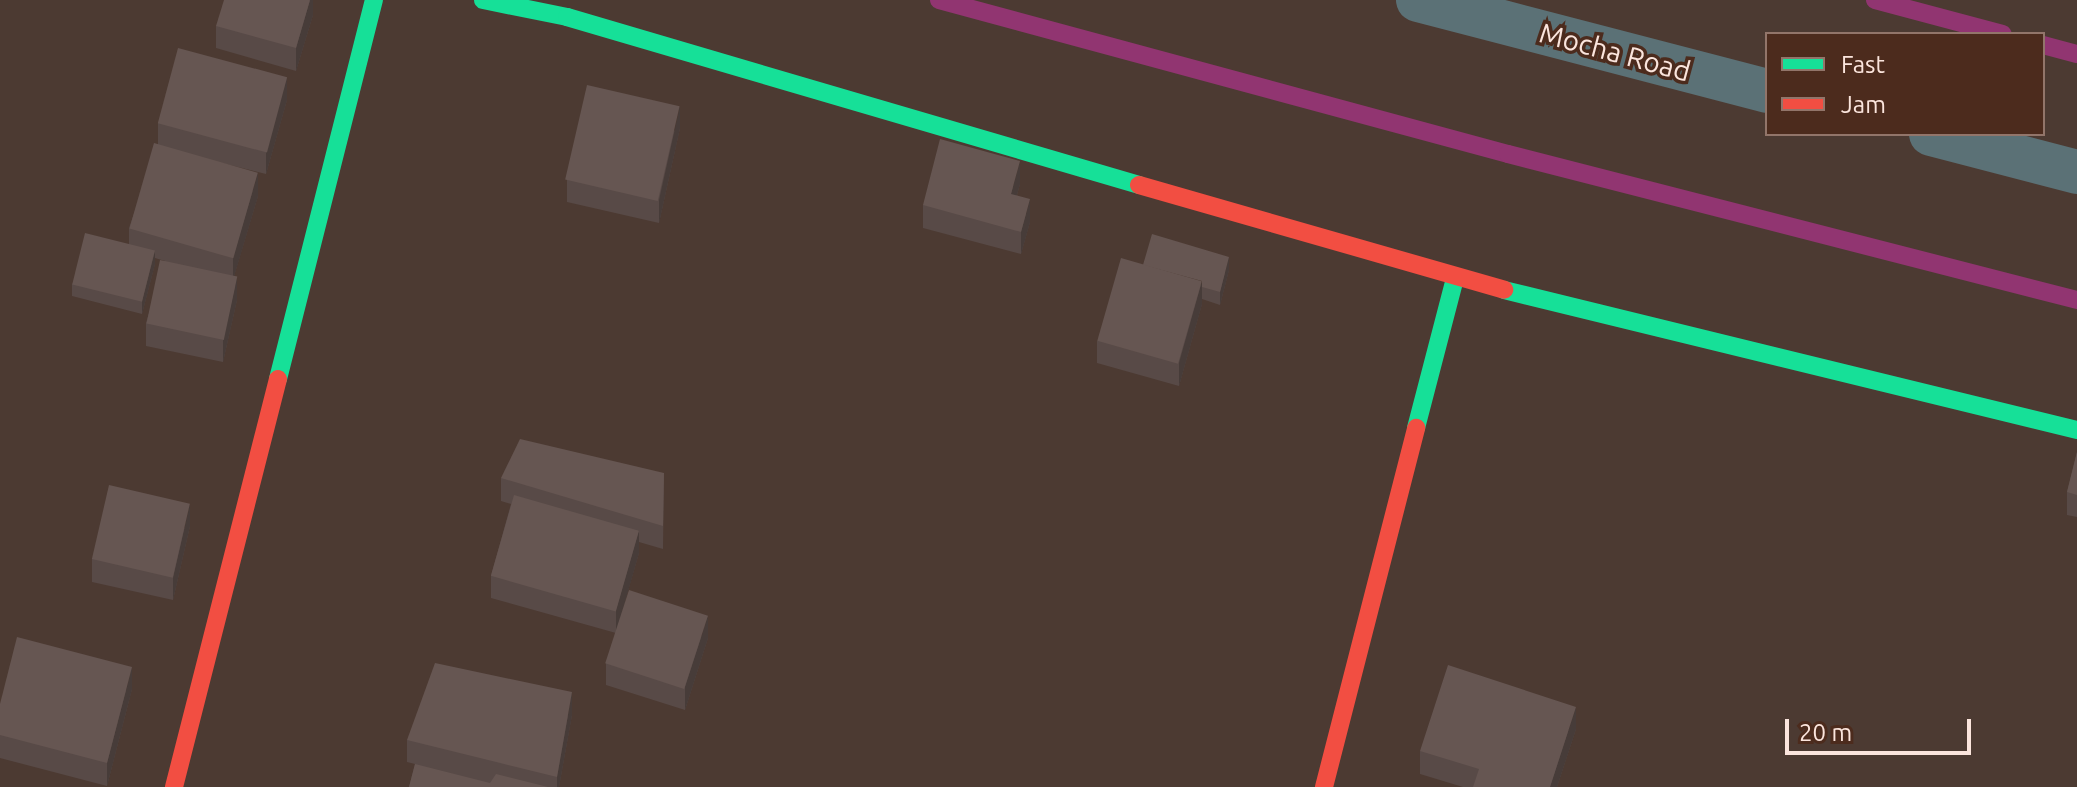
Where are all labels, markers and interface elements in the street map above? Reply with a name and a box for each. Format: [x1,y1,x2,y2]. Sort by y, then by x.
street label: Mocha Road [1536,16,1694,88]
legend [1765,32,2045,136]
text: Fast [1841,51,1885,78]
text: Jam [1841,91,1886,118]
scale bar [1789,703,1975,753]
text: 20 m [1799,719,1852,746]

